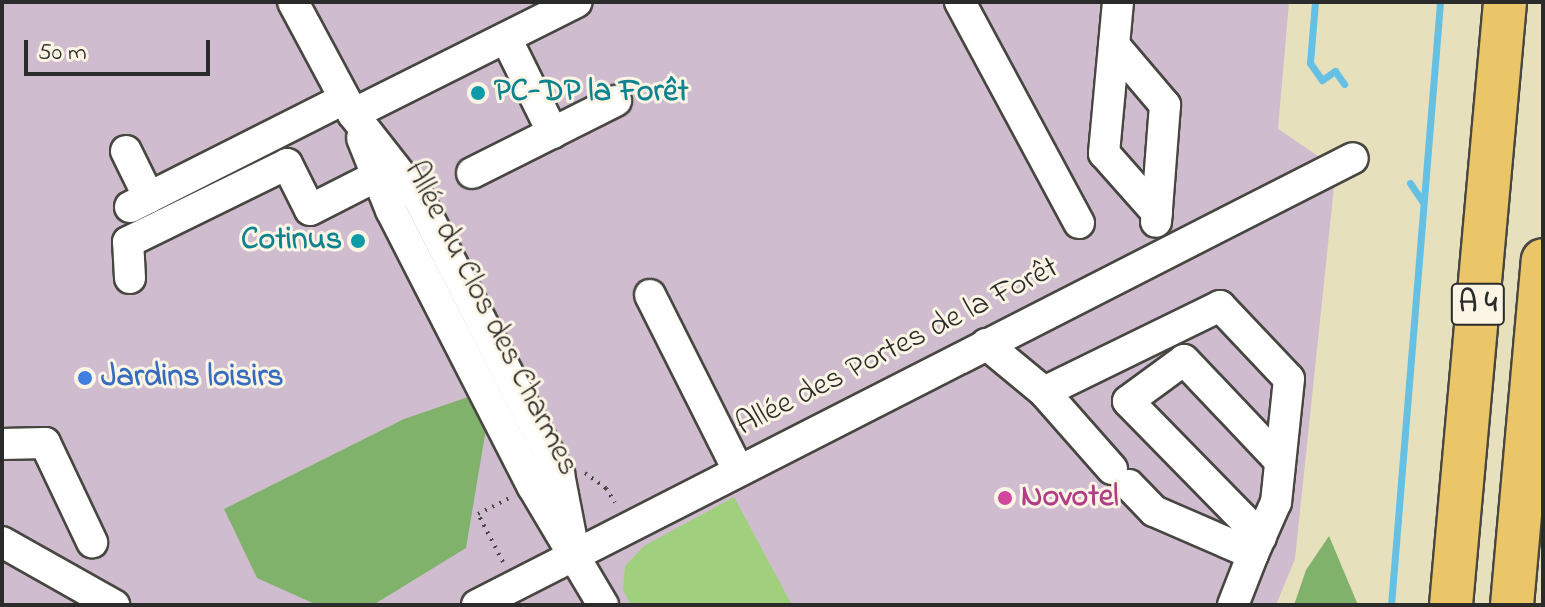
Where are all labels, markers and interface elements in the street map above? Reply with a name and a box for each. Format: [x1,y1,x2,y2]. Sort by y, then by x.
scale bar [28,24,214,74]
text: 50 m [38,36,87,71]
place label: PC-DP la Forêt [494,74,688,112]
marker: PC-DP la Forêt [469,84,487,102]
street label: Allée du Clos des Charmes [394,156,586,482]
place label: Cotinus [241,222,342,260]
marker: Cotinus [349,232,367,250]
street label: Allée des Portes de la Forêt [730,250,1066,446]
road number: A 4 [1450,278,1506,330]
place label: Jardins loisirs [101,359,284,397]
marker: Jardins loisirs [76,369,94,387]
place label: Novotel [1021,479,1119,517]
marker: Novotel [996,489,1014,507]

